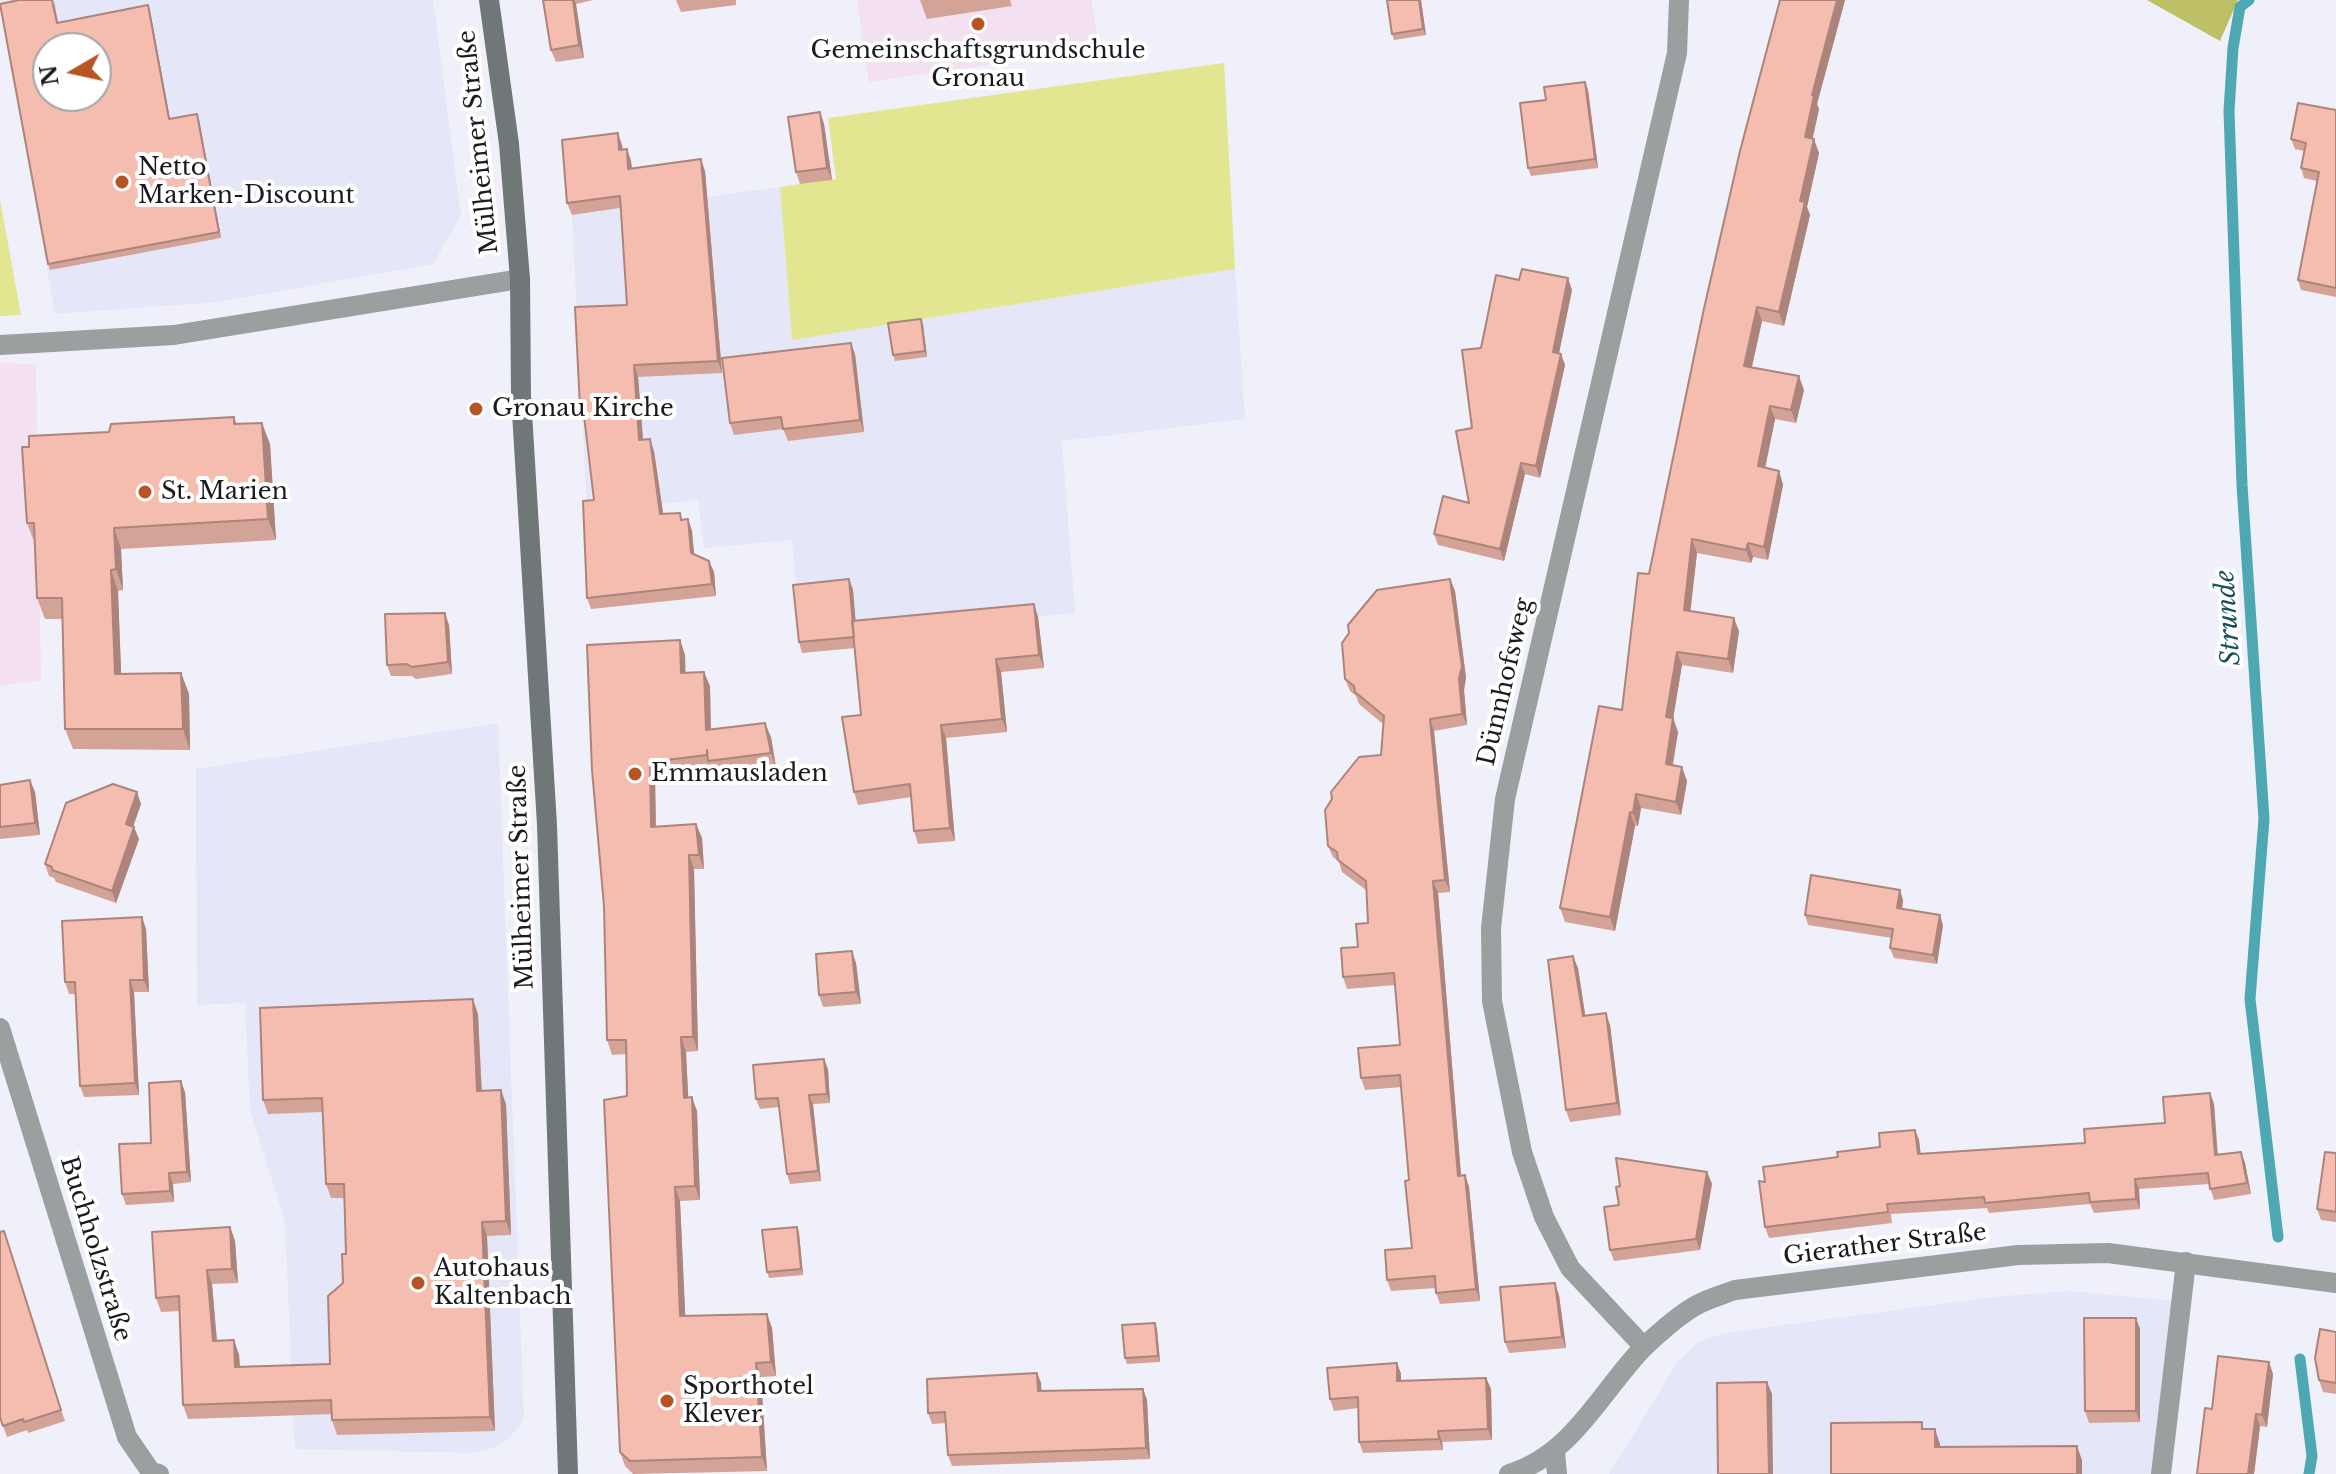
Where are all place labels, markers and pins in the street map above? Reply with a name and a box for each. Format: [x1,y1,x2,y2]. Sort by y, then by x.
marker: Gemeinschaftsgrundschule Gronau [969,15,987,33]
place label: Gemeinschaftsgrundschule Gronau [811,37,1145,93]
place label: Netto Marken-Discount [138,154,354,210]
marker: Netto Marken-Discount [113,173,131,191]
place label: Gronau Kirche [492,395,674,423]
marker: Gronau Kirche [467,400,485,418]
place label: St. Marien [161,478,288,506]
marker: St. Marien [136,483,154,501]
place label: Emmausladen [651,760,828,788]
marker: Emmausladen [626,765,644,783]
place label: Autohaus Kaltenbach [434,1255,572,1311]
marker: Autohaus Kaltenbach [409,1274,427,1292]
place label: Sporthotel Klever [683,1373,814,1429]
marker: Sporthotel Klever [658,1392,676,1410]

